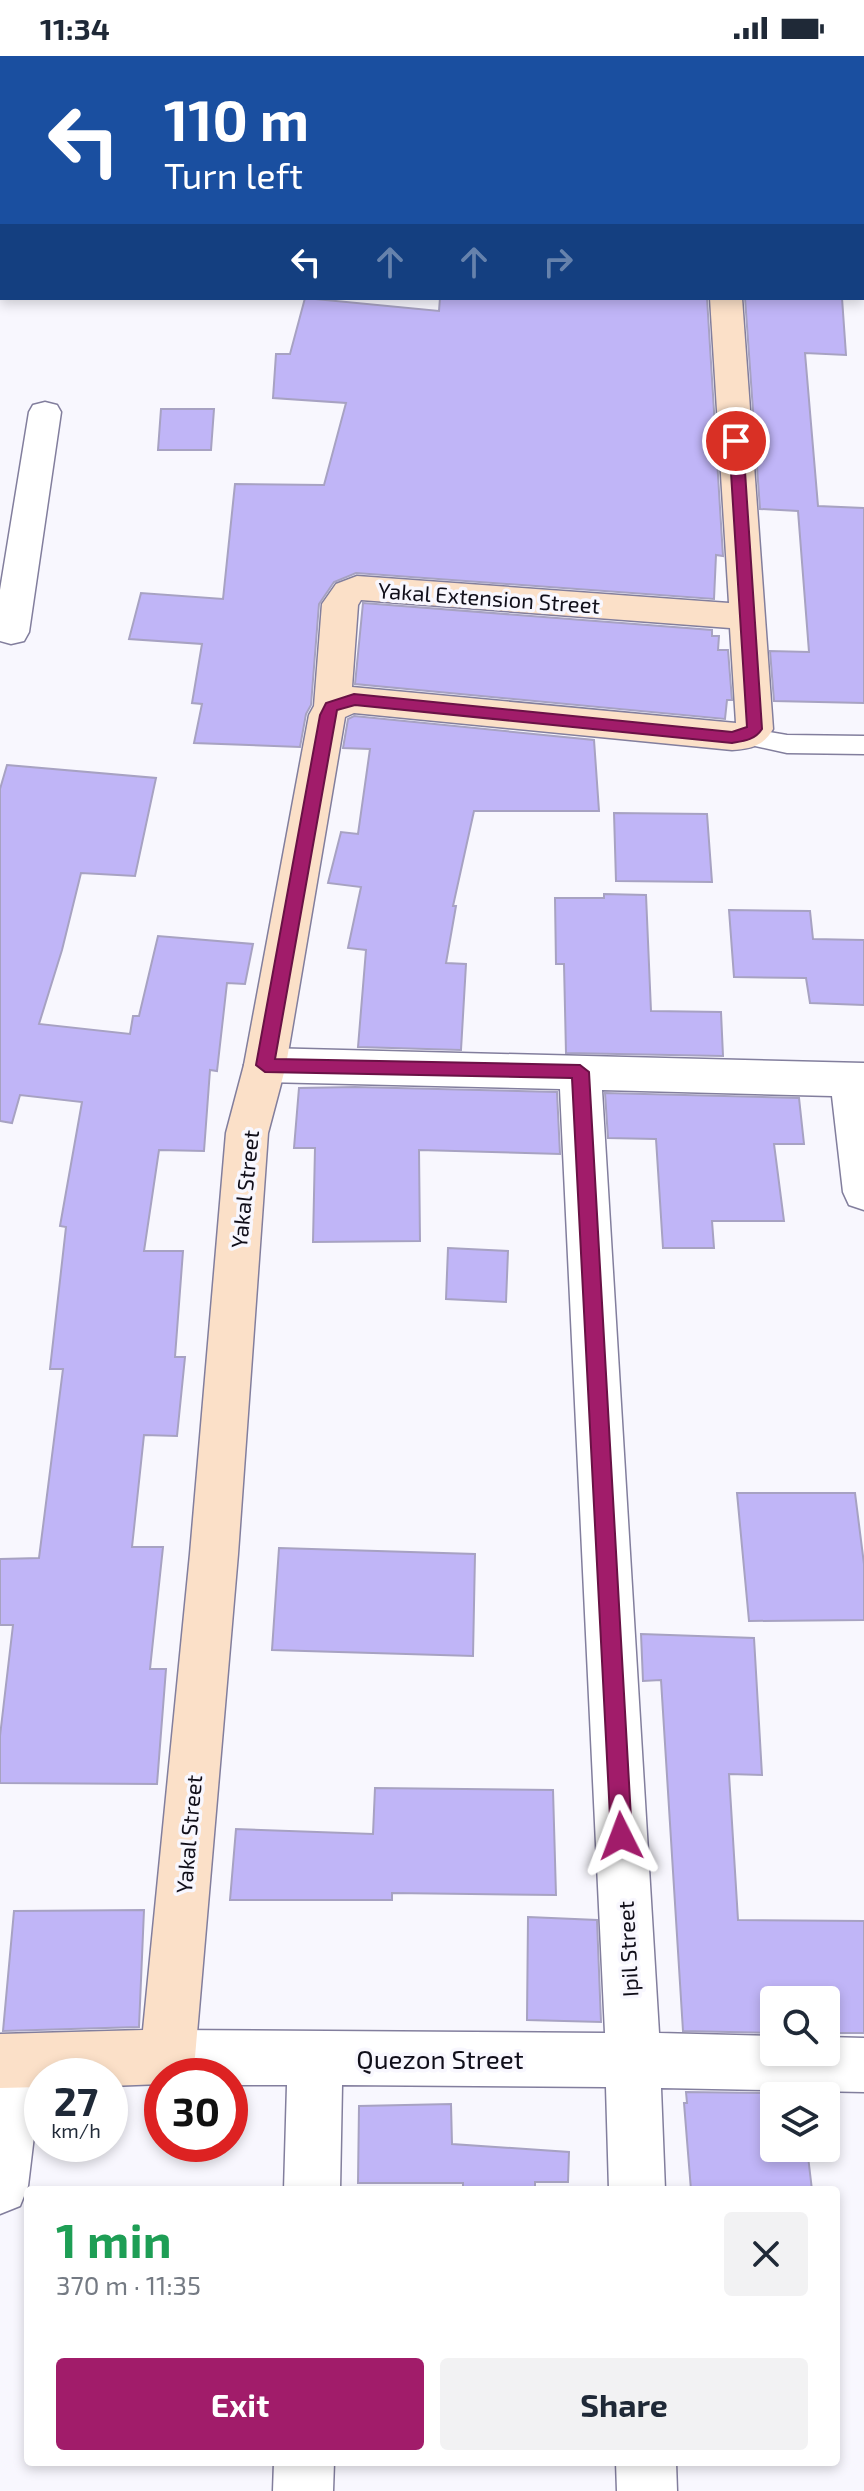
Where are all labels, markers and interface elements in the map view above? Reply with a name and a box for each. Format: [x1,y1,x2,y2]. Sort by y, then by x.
text: 11:34 [40,10,110,46]
text: 110 m [164,85,309,152]
icon: left [32,88,136,192]
text: Turn left [164,153,303,196]
icon: left [284,240,328,284]
icon: ahead [368,240,412,284]
icon: ahead [452,240,496,284]
icon: right [536,240,580,284]
pin [702,407,770,475]
icon: arrive [714,419,758,463]
street label: Yakal Extension Street [377,576,601,618]
street label: Yakal Street [225,1129,263,1249]
street label: Yakal Street [170,1774,206,1894]
position arrow [579,1794,663,1878]
street label: Ipil Street [612,1900,642,1998]
map controls [760,1986,840,2162]
button: search [760,1986,840,2066]
street label: Quezon Street [356,2043,524,2074]
speed limit sign: 30 [144,2058,248,2162]
text: 27 [54,2076,98,2124]
button: layers [760,2082,840,2162]
text: km/h [51,2118,101,2142]
text: 1 min [56,2210,172,2268]
button: close [724,2212,808,2296]
text: 370 m · 11:35 [56,2269,201,2300]
button: Exit [56,2358,424,2450]
button: Share [440,2358,808,2450]

